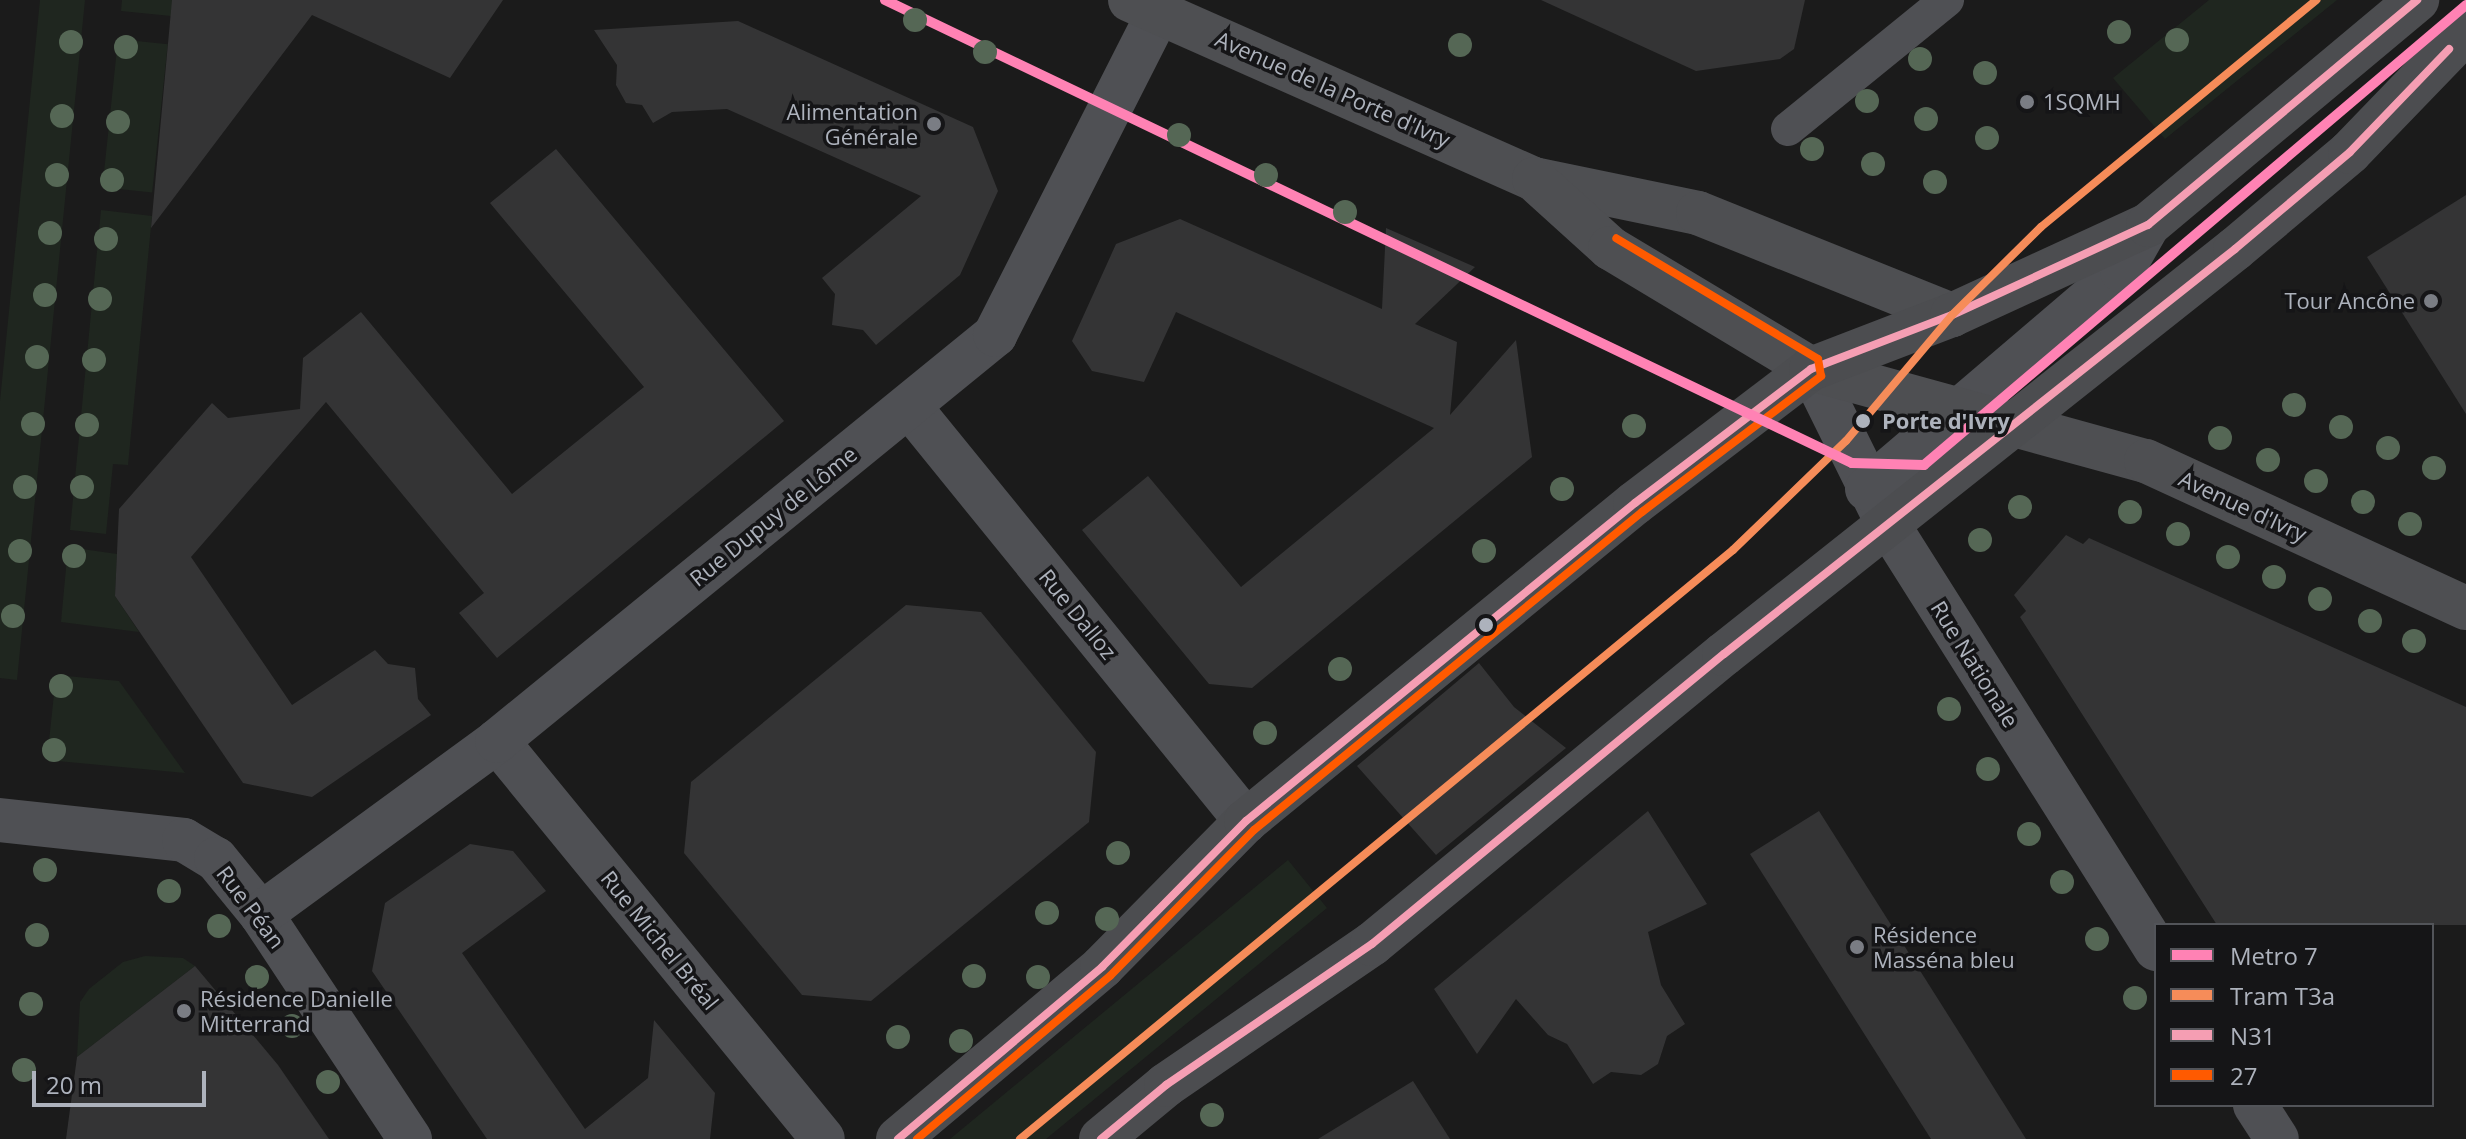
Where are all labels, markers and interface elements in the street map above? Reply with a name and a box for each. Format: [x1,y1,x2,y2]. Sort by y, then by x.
street label: Avenue de la Porte d'Ivry [1212,25,1454,153]
place label: 1SQMH [2043,89,2121,115]
marker: 1SQMH [2018,93,2036,111]
place label: Alimentation Générale [787,98,918,150]
marker: Alimentation Générale [925,115,943,133]
place label: Tour Ancône [2284,288,2415,314]
marker: Tour Ancône [2422,292,2440,310]
place label: Porte d'Ivry [1882,408,2010,434]
marker: Porte d'Ivry [1851,409,1875,433]
street label: Rue Dupuy de Lôme [684,441,862,591]
street label: Avenue d'Ivry [2175,465,2311,547]
street label: Rue Dalloz [1034,564,1122,664]
street label: Rue Nationale [1926,596,2024,732]
unlabelled marker [1478,617,1494,633]
street label: Rue Péan [211,861,291,953]
street label: Rue Michel Bréal [596,865,724,1015]
place label: Résidence Masséna bleu [1873,921,2015,972]
legend [2154,923,2434,1107]
marker: Résidence Masséna bleu [1848,938,1866,956]
text: Metro 7 [2230,939,2318,972]
text: Tram T3a [2230,979,2335,1012]
place label: Résidence Danielle Mitterrand [200,985,393,1036]
marker: Résidence Danielle Mitterrand [175,1002,193,1020]
text: N31 [2230,1019,2276,1052]
scale bar [36,1055,210,1105]
text: 27 [2230,1059,2257,1092]
text: 20 m [46,1068,102,1101]

